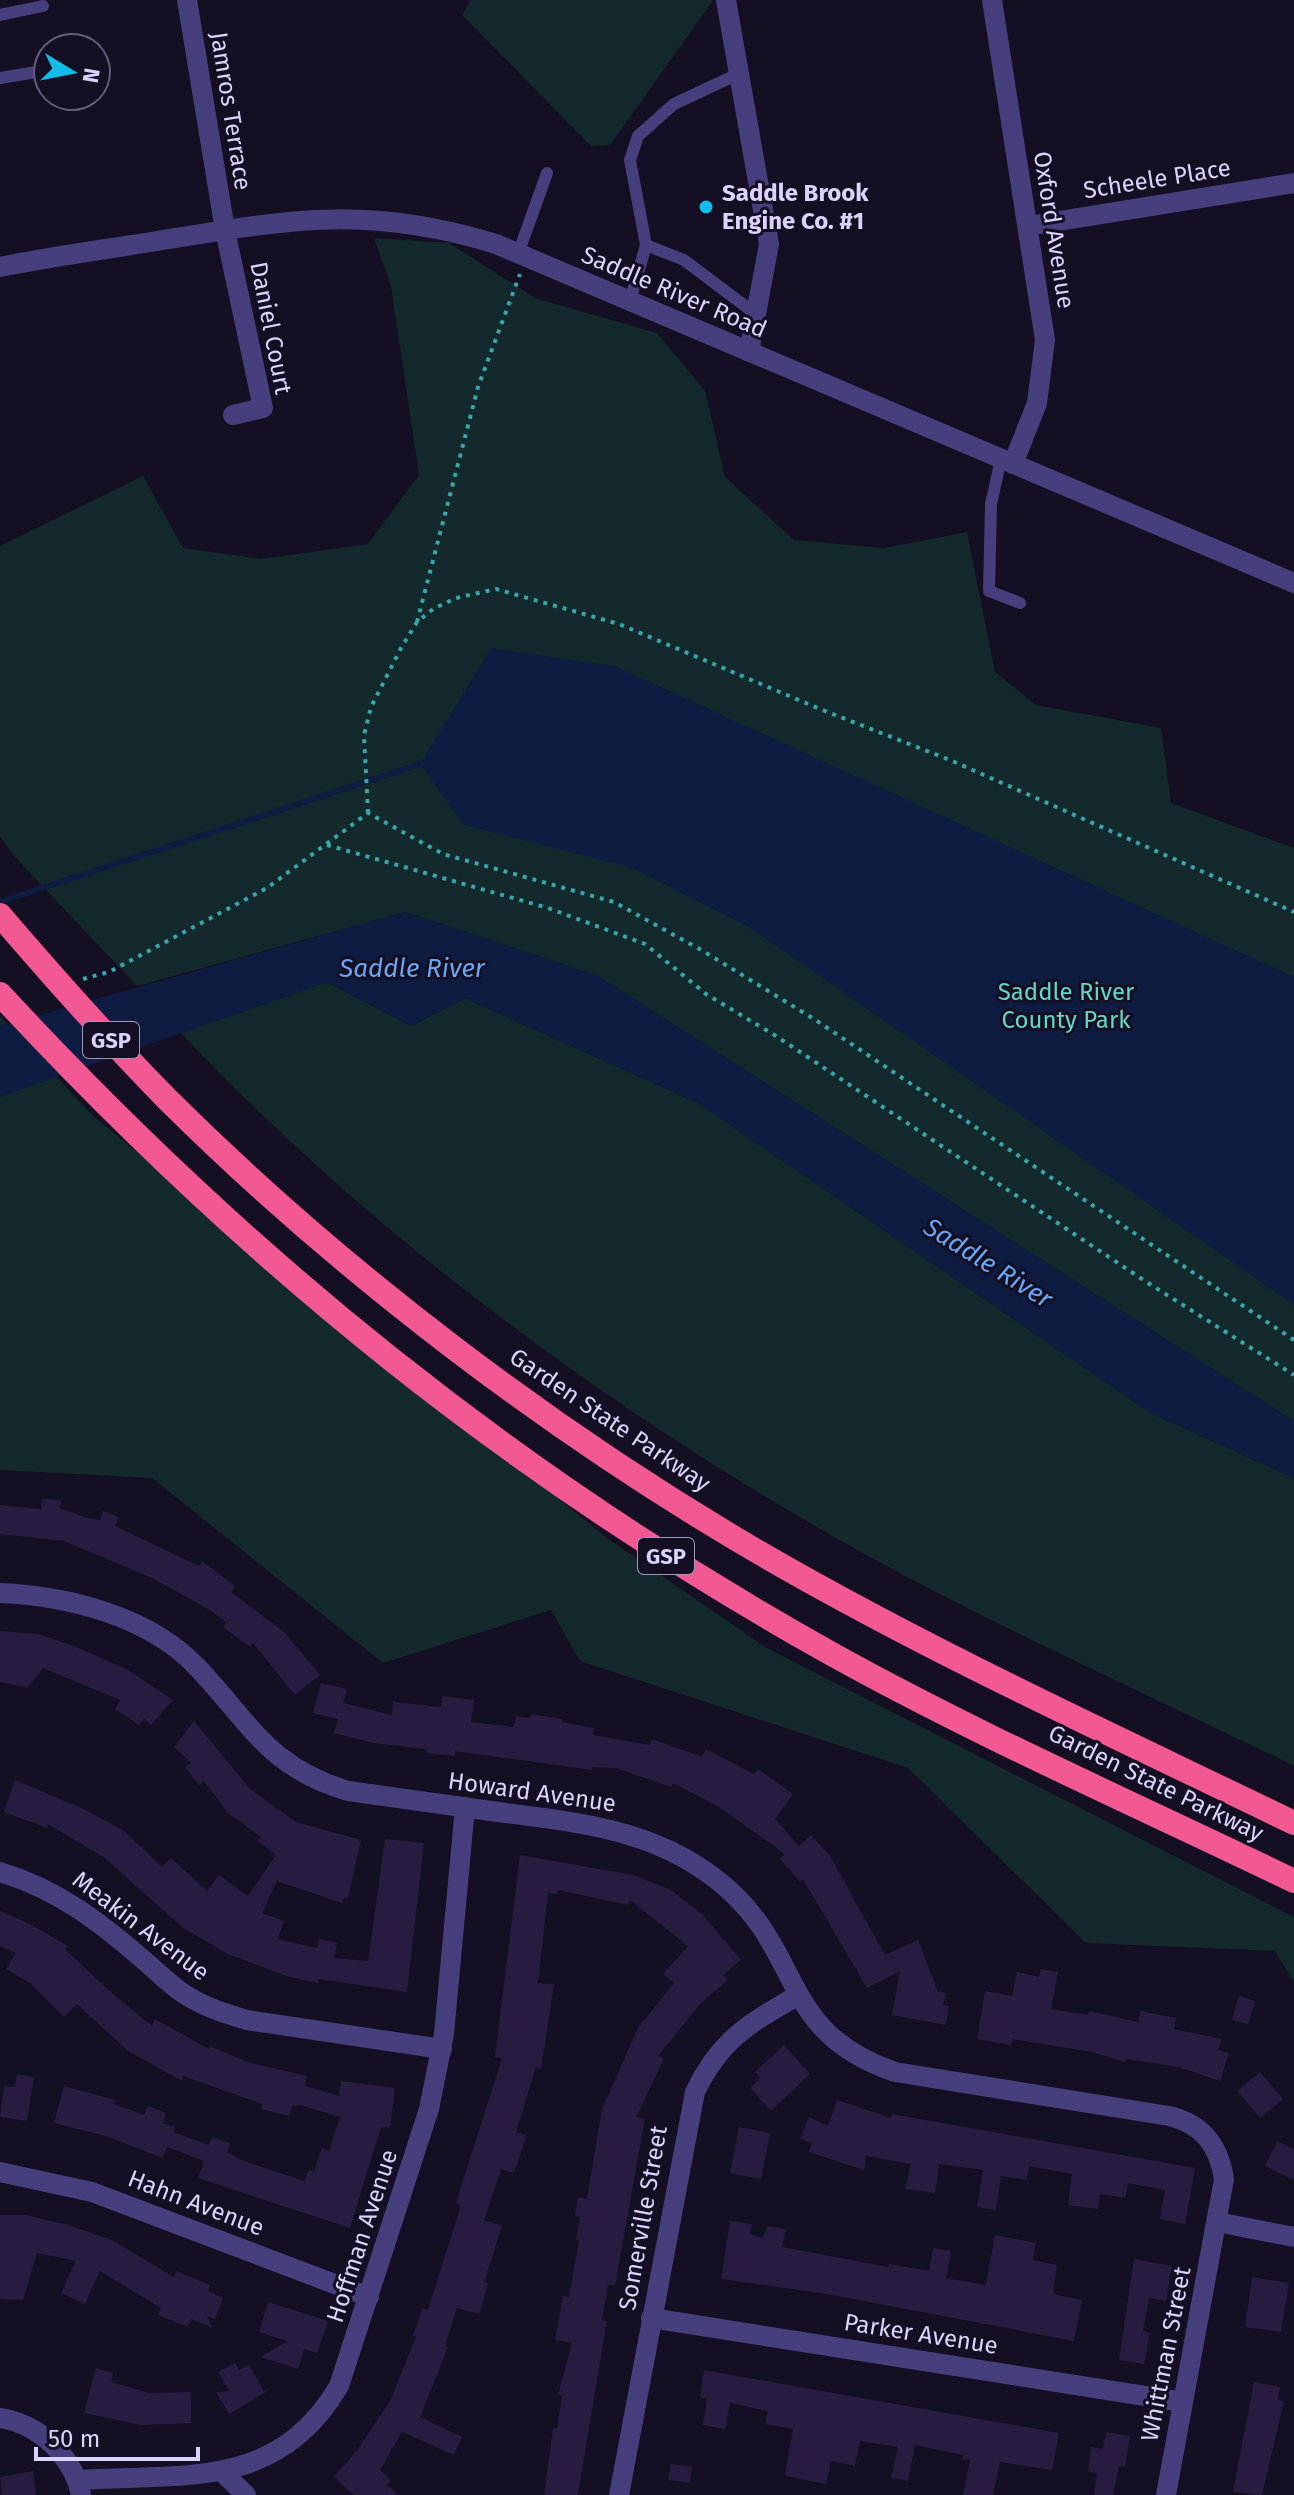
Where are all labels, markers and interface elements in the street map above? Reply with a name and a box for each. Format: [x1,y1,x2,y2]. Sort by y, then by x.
street label: Jamros Terrace [205,30,257,192]
north arrow [32,32,112,112]
text: N [77,66,106,85]
street label: Oxford Avenue [1028,149,1080,311]
street label: Scheele Place [1081,154,1233,204]
place label: Saddle Brook Engine Co. #1 [722,179,869,235]
marker: Saddle Brook Engine Co. #1 [697,198,715,216]
street label: Saddle River Road [577,240,771,344]
street label: Daniel Court [244,259,298,397]
water label: Saddle River [338,953,486,984]
park label: Saddle River County Park [998,978,1135,1034]
road number: GSP [83,1022,139,1058]
water label: Saddle River [917,1211,1059,1315]
street label: Garden State Parkway [504,1343,716,1498]
road number: GSP [638,1538,694,1574]
street label: Garden State Parkway [1044,1719,1268,1847]
street label: Howard Avenue [446,1766,618,1818]
street label: Meakin Avenue [67,1866,215,1986]
street label: Somerville Street [613,2123,673,2313]
street label: Hoffman Avenue [321,2146,403,2326]
street label: Hahn Avenue [124,2164,268,2242]
street label: Whittman Street [1135,2264,1197,2444]
street label: Parker Avenue [842,2308,1000,2360]
scale bar [36,2411,198,2461]
text: 50 m [48,2425,100,2453]

